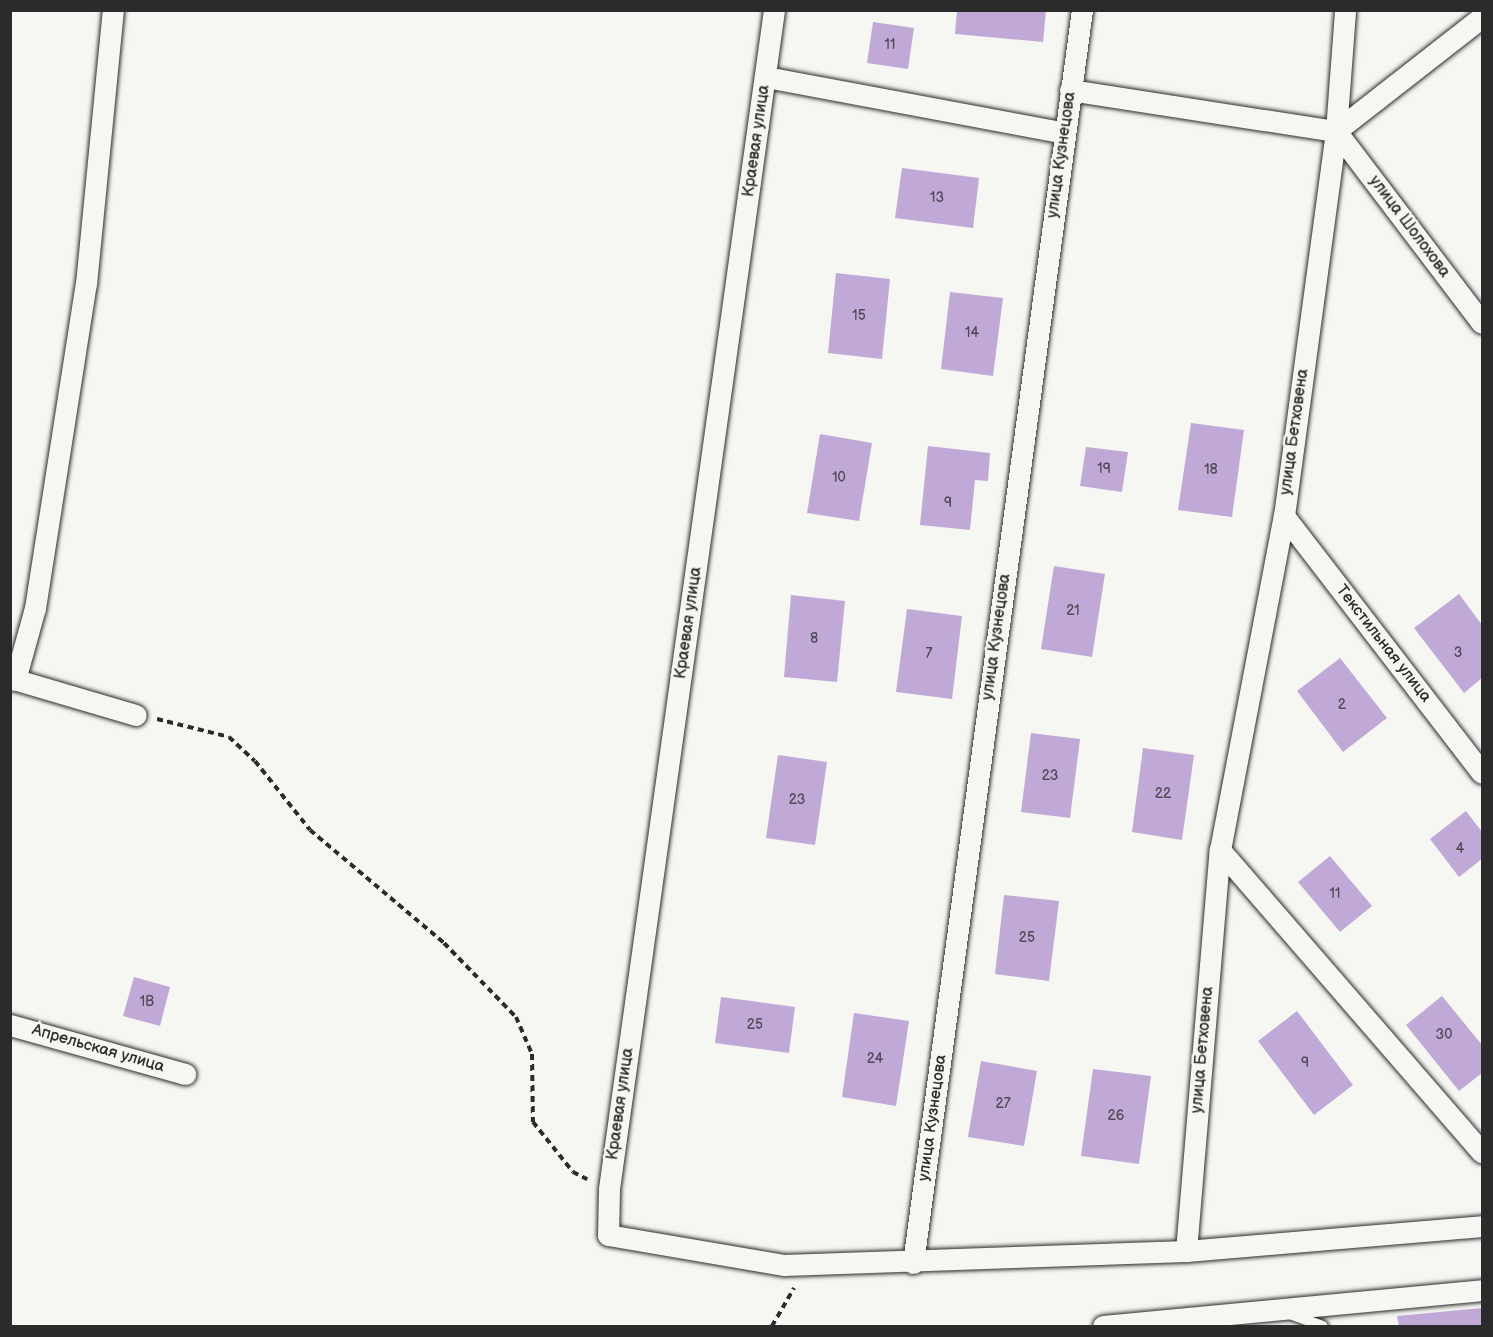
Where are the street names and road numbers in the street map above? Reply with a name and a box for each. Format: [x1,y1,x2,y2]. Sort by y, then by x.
street label: Краевая улица [740,84,774,198]
street label: улица Кузнецова [1044,91,1080,219]
street label: улица Шолохова [1364,172,1454,282]
street label: улица Бетховена [1277,368,1313,496]
street label: Краевая улица [672,566,706,680]
street label: улица Кузнецова [979,573,1015,701]
street label: Текстильная улица [1331,581,1435,707]
street label: улица Бетховена [1188,986,1218,1114]
street label: Апрельская улица [30,1021,166,1077]
street label: Краевая улица [604,1047,638,1161]
street label: улица Кузнецова [915,1054,951,1182]

